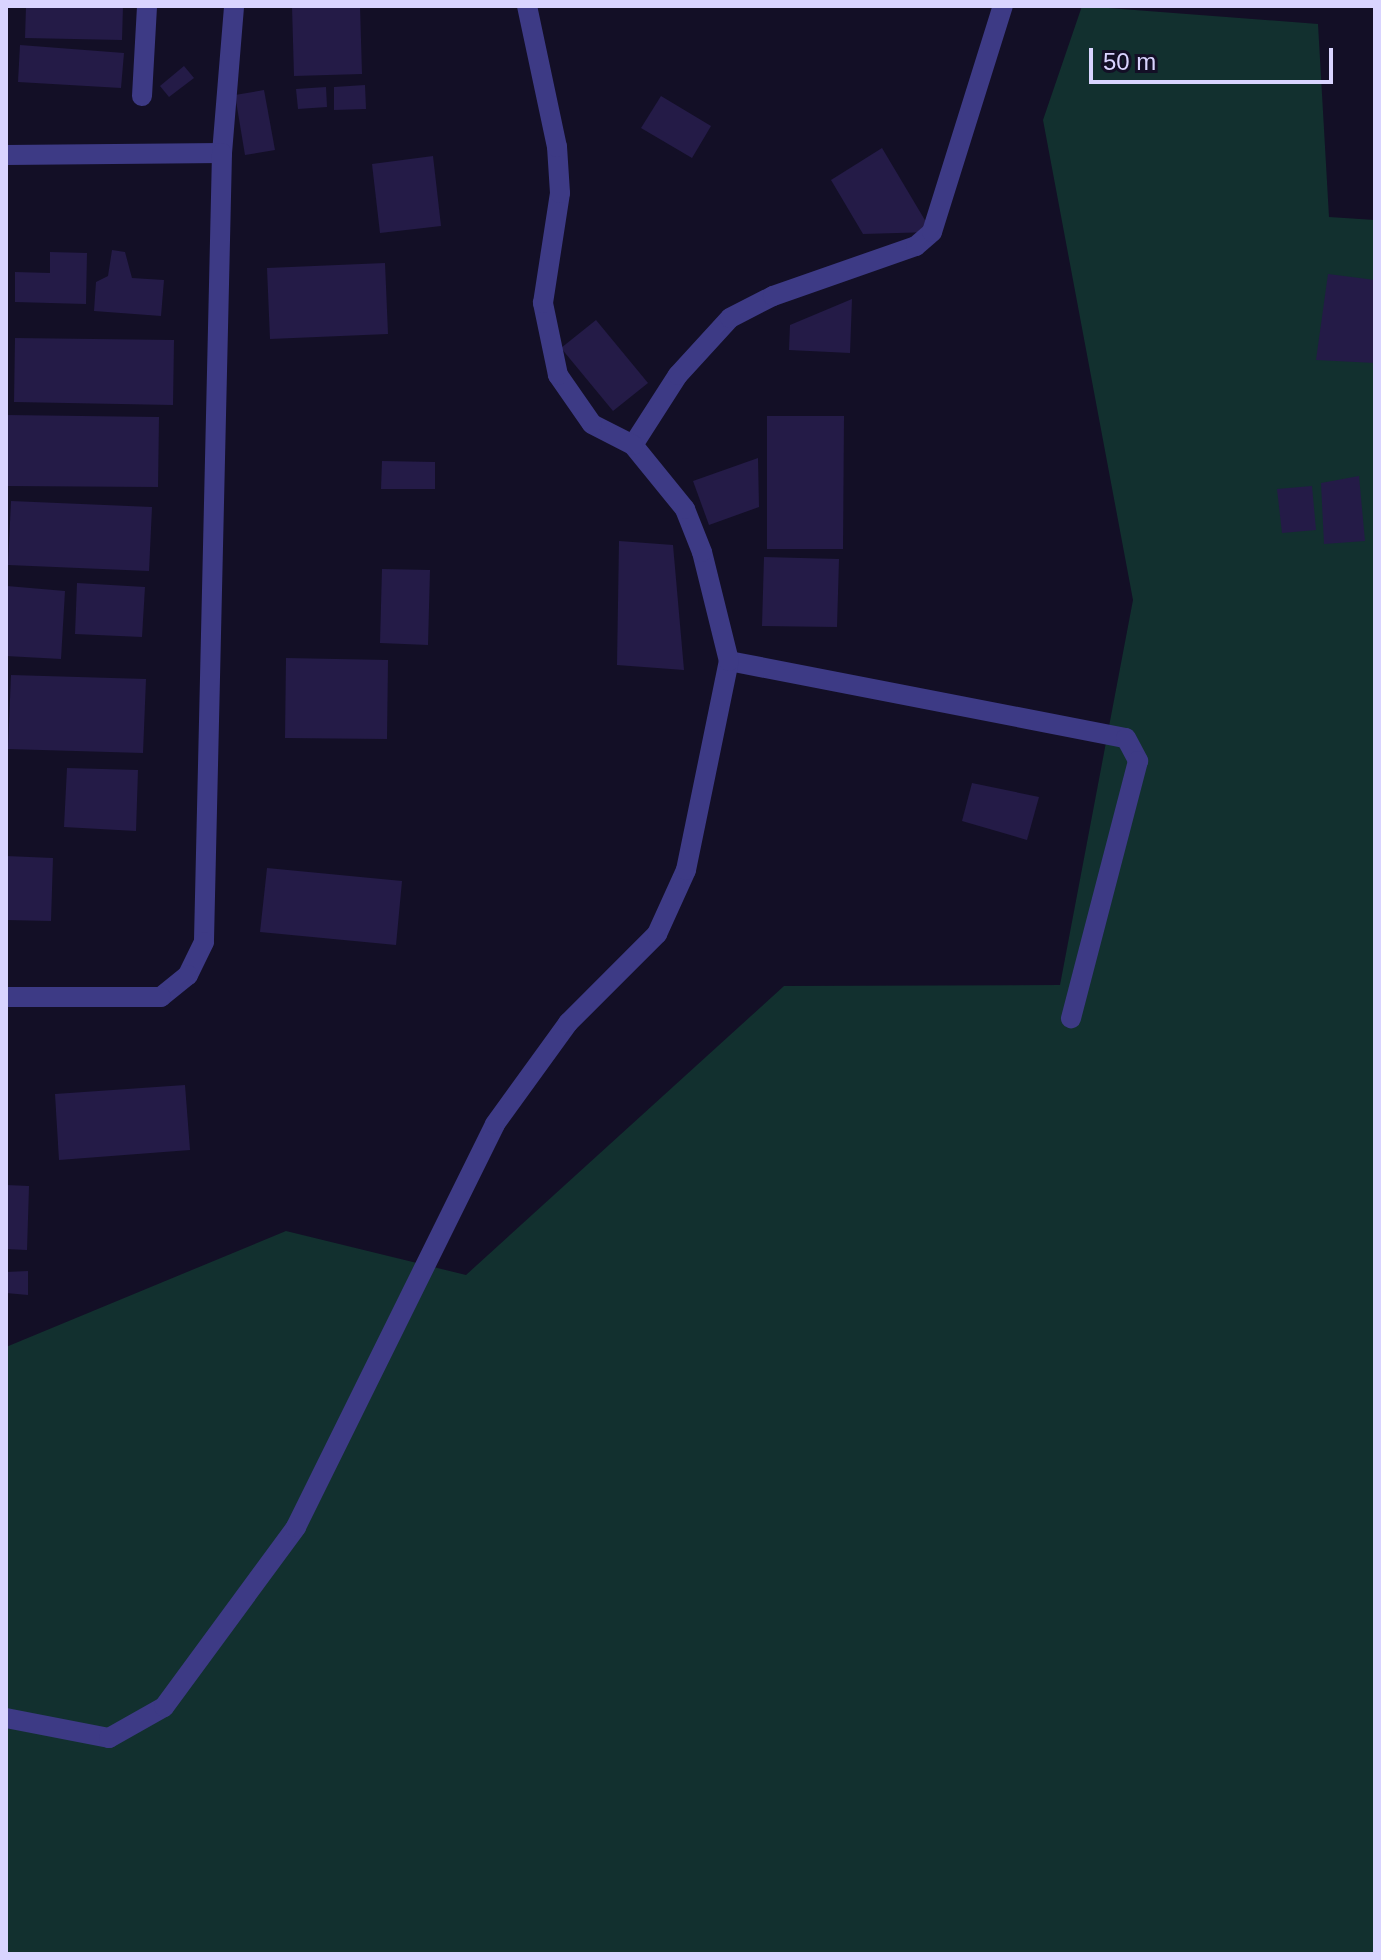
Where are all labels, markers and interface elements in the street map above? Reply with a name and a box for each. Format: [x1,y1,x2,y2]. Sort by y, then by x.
scale bar [1093,32,1337,82]
text: 50 m [1103,48,1156,75]

